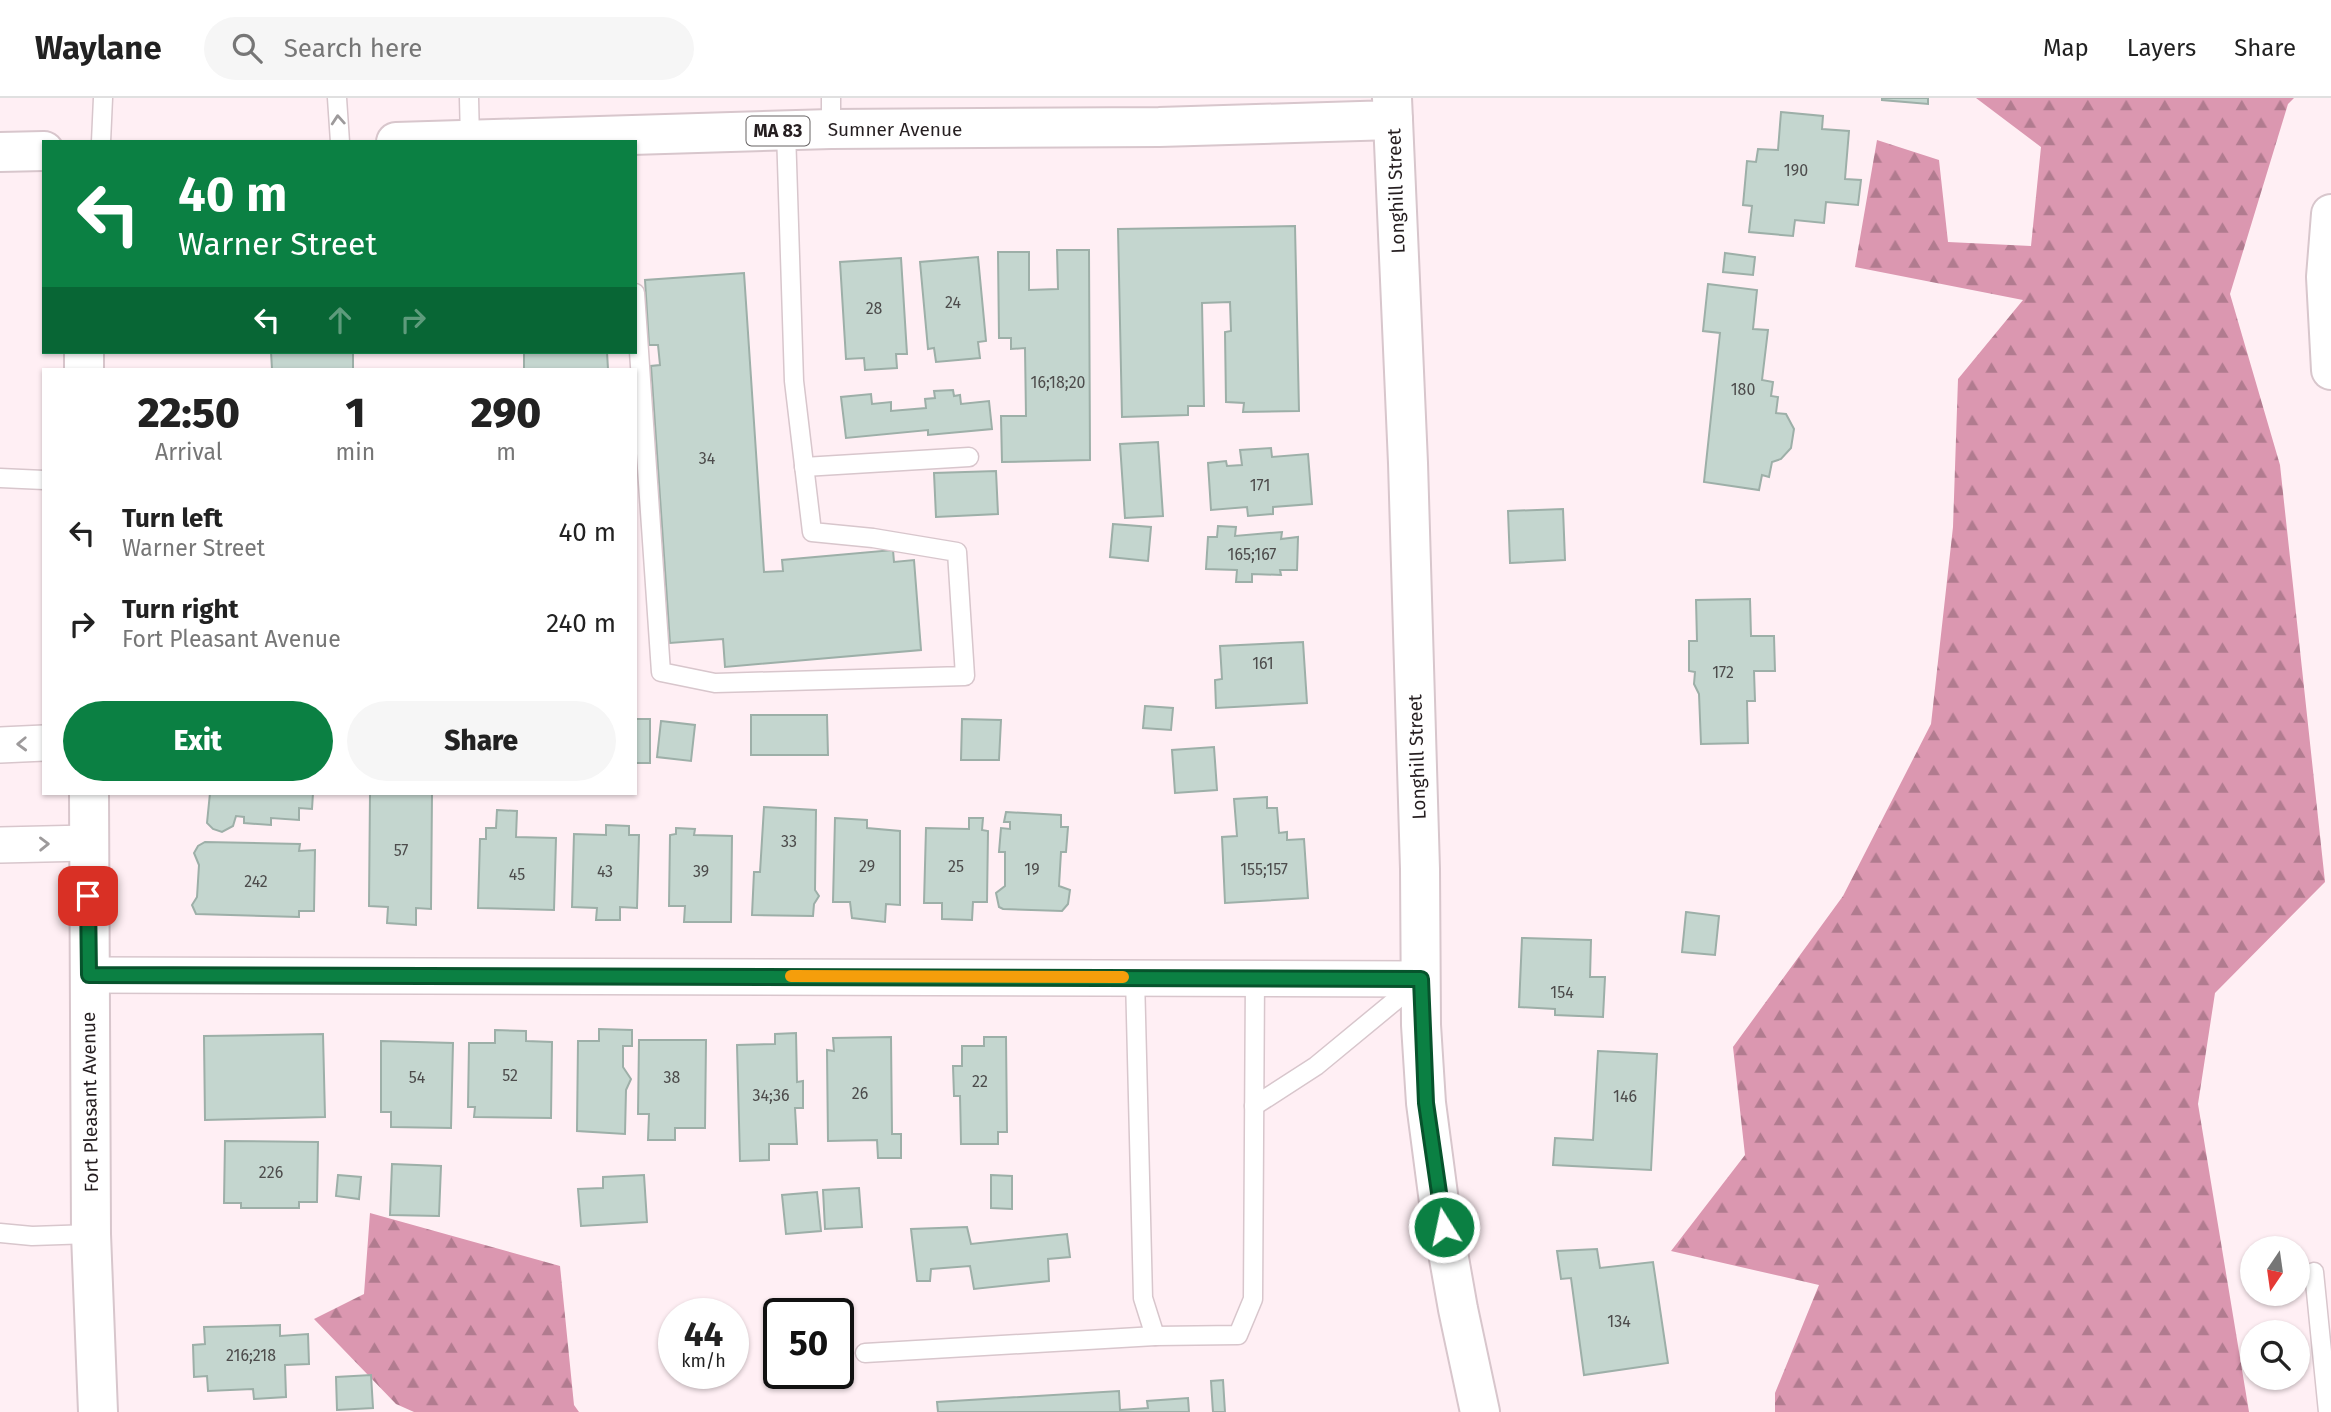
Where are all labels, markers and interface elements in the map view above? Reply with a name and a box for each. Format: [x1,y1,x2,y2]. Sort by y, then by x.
search box [204,17,694,80]
text: Waylane [35,28,162,68]
icon: search [228,29,266,67]
text: Search here [284,33,423,64]
text: Map [2043,34,2089,62]
text: Layers [2127,34,2196,62]
text: Share [2234,34,2296,62]
one-way arrow [331,114,346,125]
road number: MA 83 [746,116,810,146]
street label: Sumner Avenue [828,118,962,141]
street label: Longhill Street [1382,128,1410,254]
house number: 190 [1784,161,1808,180]
text: 40 m [178,165,287,224]
icon: left [63,168,154,259]
text: Warner Street [178,225,377,263]
house number: 24 [945,293,961,312]
house number: 28 [866,299,883,318]
icon: left [248,301,286,339]
icon: ahead [321,301,359,339]
icon: right [394,301,432,339]
house number: 16;18;20 [1030,373,1086,392]
house number: 180 [1731,380,1755,399]
text: 22:50 [138,388,240,438]
text: 1 [345,388,365,438]
text: 290 [471,388,541,438]
text: Arrival [155,438,222,466]
text: min [336,438,375,466]
text: m [496,438,516,466]
house number: 34 [699,449,716,468]
house number: 171 [1250,476,1270,495]
text: Turn left [122,503,223,534]
icon: left [63,514,101,552]
text: 40 m [558,517,616,548]
text: Warner Street [122,534,265,562]
house number: 165;167 [1228,545,1276,564]
text: Turn right [122,594,239,625]
icon: right [63,605,101,643]
text: 240 m [546,608,616,639]
text: Fort Pleasant Avenue [122,625,341,653]
house number: 161 [1252,654,1274,673]
house number: 172 [1712,663,1734,682]
street label: Longhill Street [1403,694,1431,820]
button: Exit [63,701,333,781]
button: Share [347,701,616,781]
one-way arrow [16,736,27,751]
house number: 33 [781,832,797,851]
one-way arrow [39,837,50,852]
house number: 57 [394,841,408,860]
house number: 29 [859,857,875,876]
house number: 25 [948,857,964,876]
house number: 19 [1024,860,1040,879]
house number: 155;157 [1240,860,1288,879]
house number: 43 [597,862,613,881]
house number: 39 [693,862,709,881]
house number: 45 [509,865,525,884]
pin [58,866,118,926]
house number: 242 [244,872,268,891]
icon: arrive [69,877,107,915]
house number: 154 [1550,983,1574,1002]
street label: Fort Pleasant Avenue [77,1011,103,1193]
house number: 52 [502,1066,518,1085]
house number: 54 [409,1068,426,1087]
house number: 38 [664,1068,681,1087]
house number: 22 [972,1072,988,1091]
house number: 26 [852,1084,868,1103]
house number: 34;36 [753,1086,789,1105]
house number: 146 [1613,1087,1637,1106]
house number: 226 [259,1163,283,1182]
position arrow [1407,1190,1481,1264]
north arrow [2240,1236,2310,1306]
map controls [2240,1236,2310,1390]
speed limit sign: 50 [763,1298,854,1389]
house number: 134 [1607,1312,1631,1331]
text: 44 [684,1313,723,1355]
button: search [2240,1320,2310,1390]
house number: 216;218 [226,1346,276,1365]
text: km/h [681,1350,726,1372]

